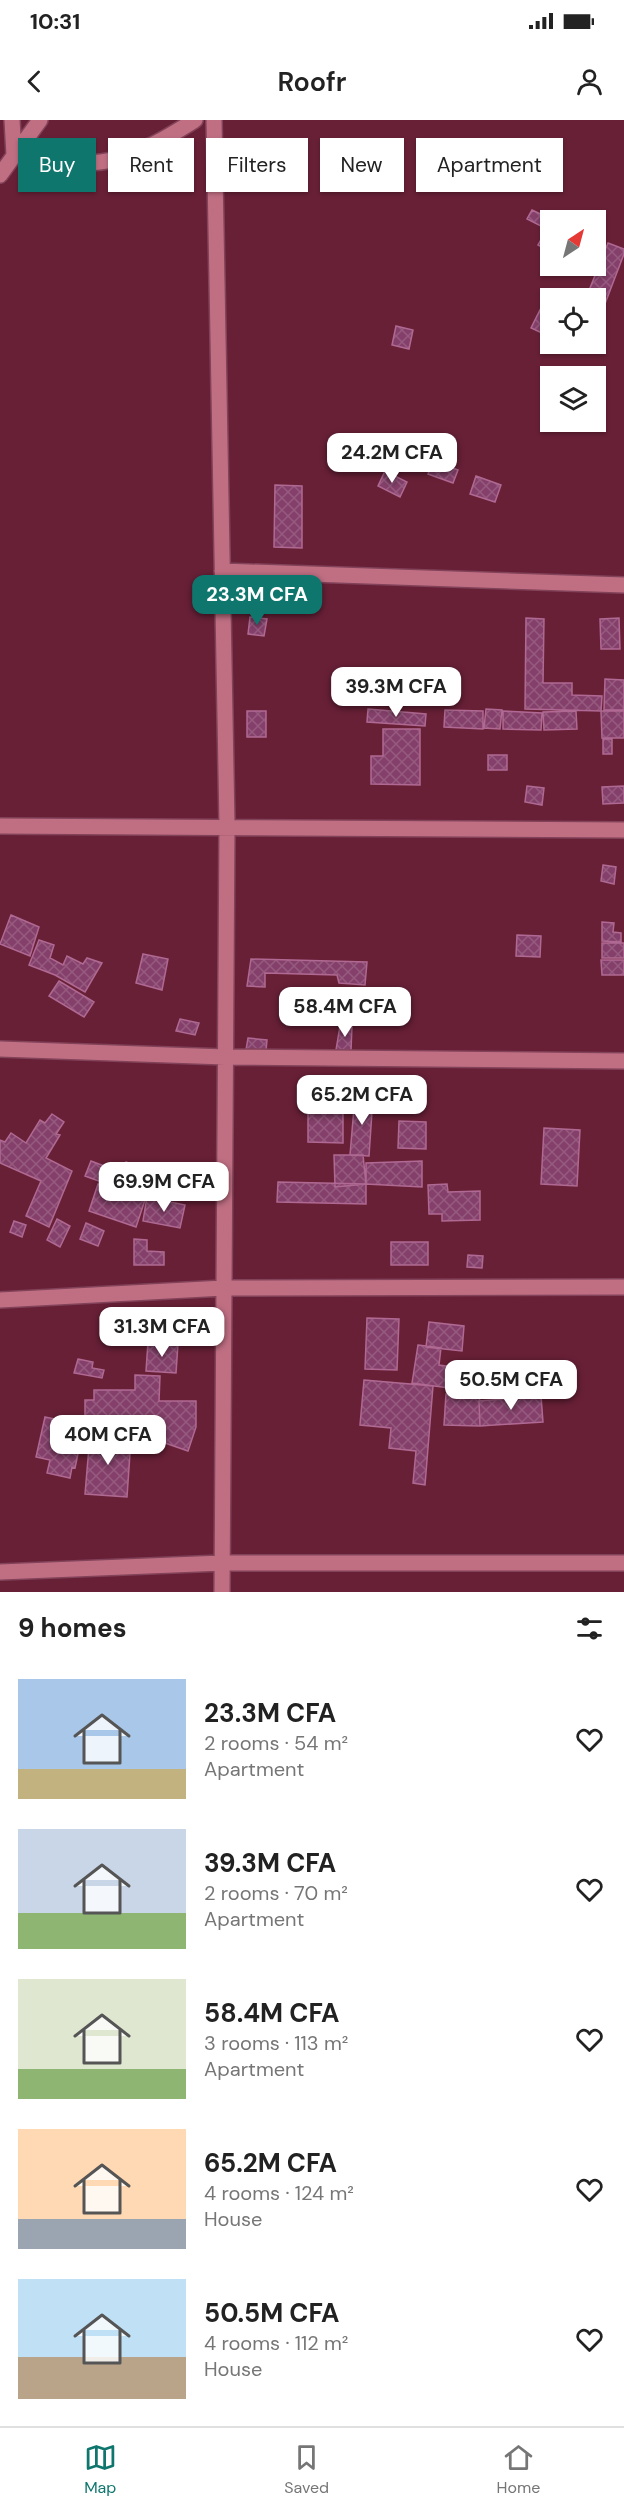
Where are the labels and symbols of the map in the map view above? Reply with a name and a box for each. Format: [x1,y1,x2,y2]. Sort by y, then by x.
north arrow [540,210,606,276]
pin: 24.2M CFA [323,433,461,484]
pin: 23.3M CFA [188,575,326,626]
pin: 39.3M CFA [327,667,465,718]
pin: 58.4M CFA [276,987,414,1038]
pin: 65.2M CFA [293,1075,431,1126]
pin: 69.9M CFA [95,1162,233,1213]
pin: 31.3M CFA [93,1307,231,1358]
pin: 50.5M CFA [442,1360,580,1411]
pin: 40M CFA [53,1415,163,1466]

